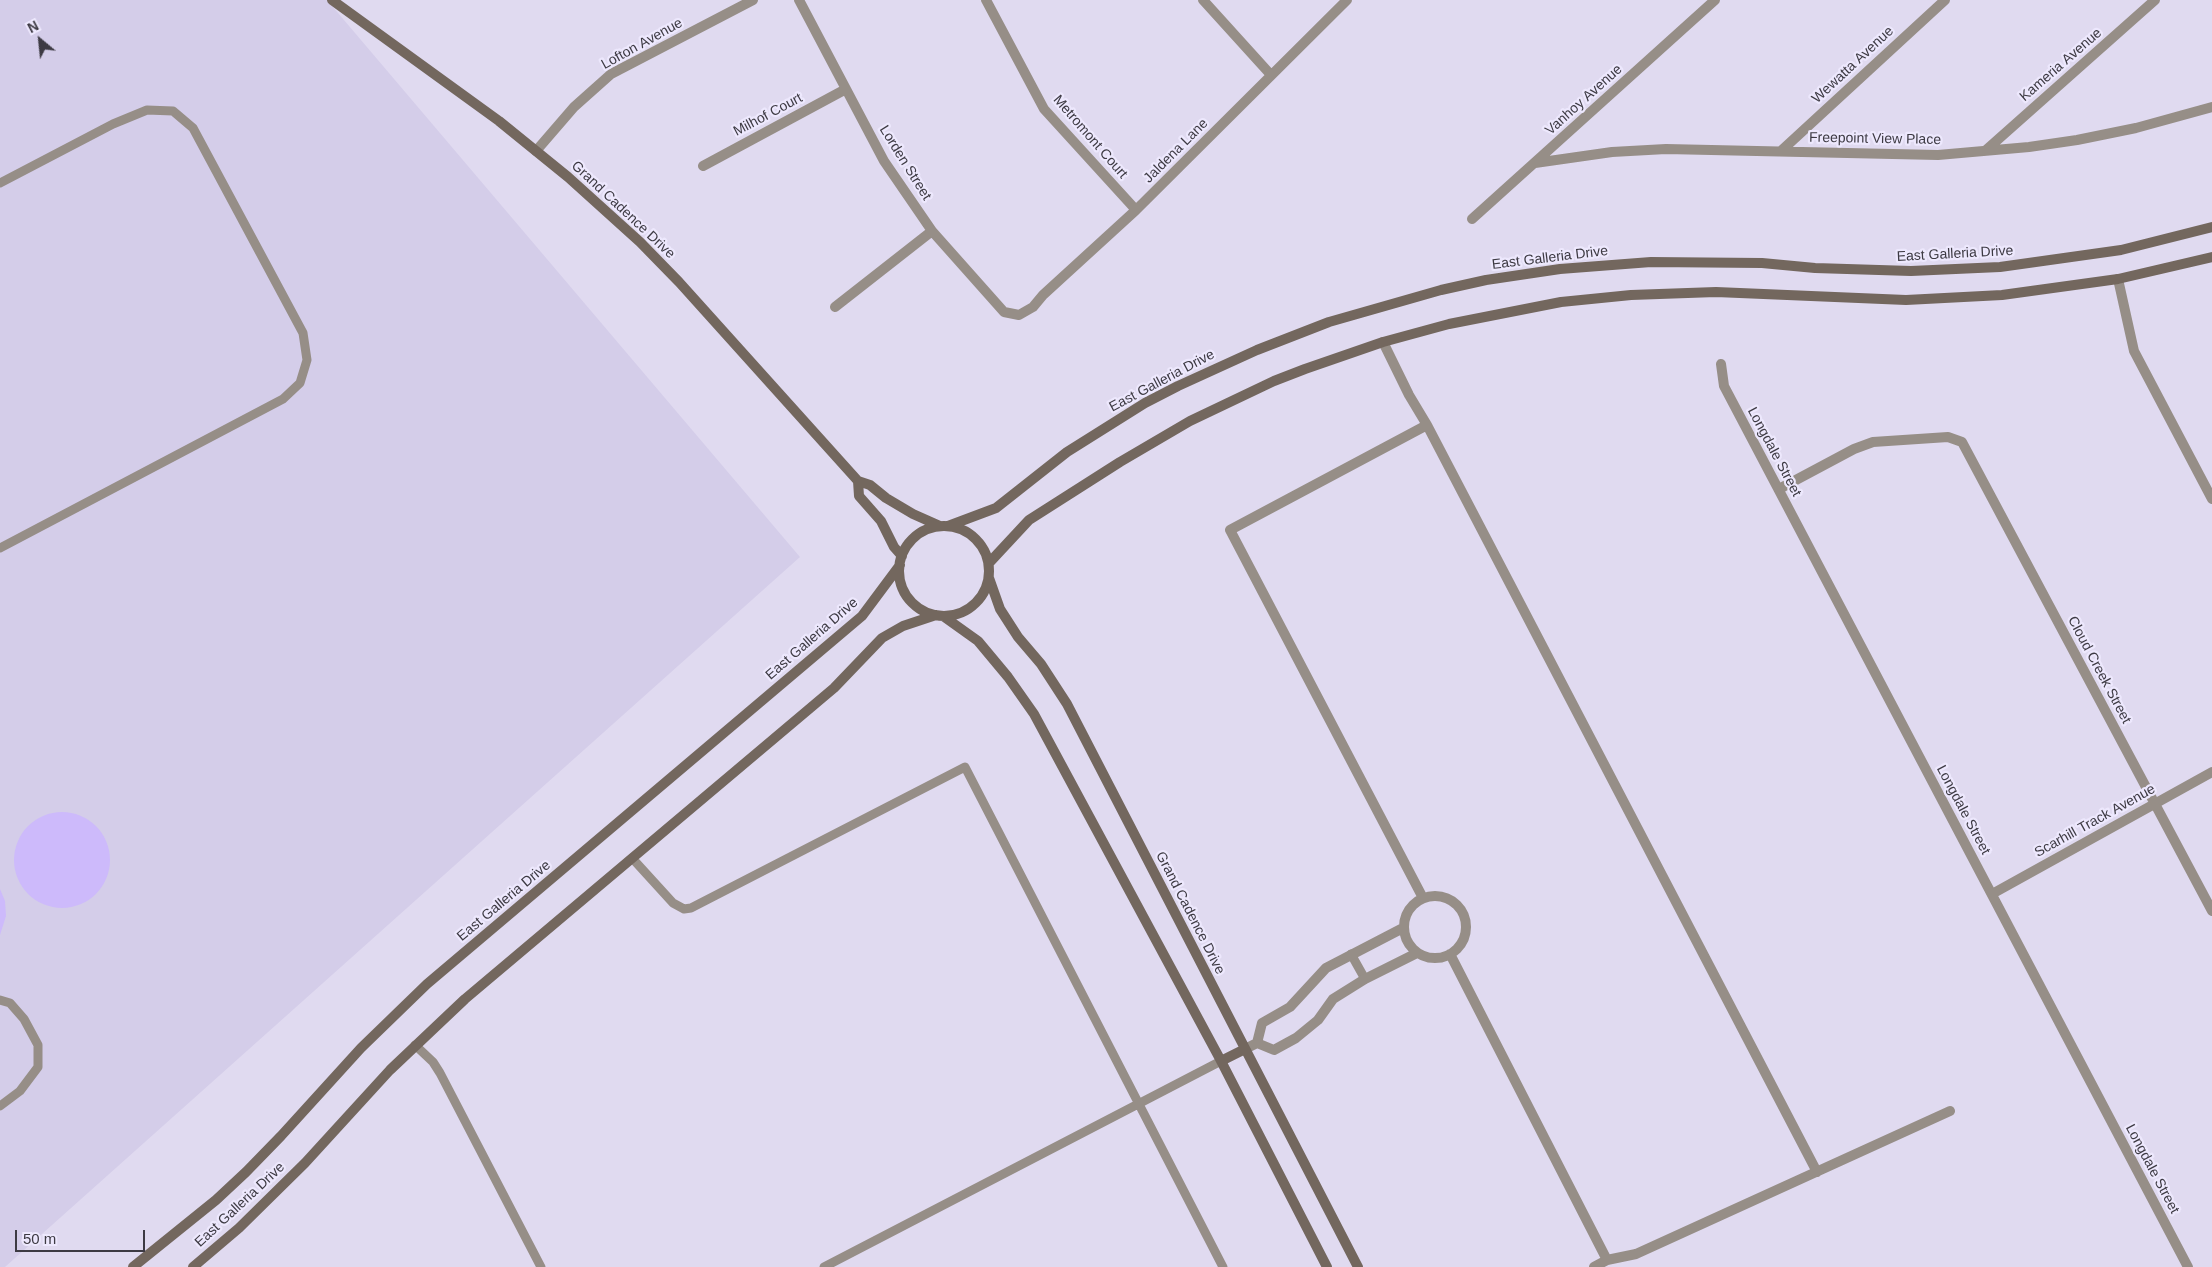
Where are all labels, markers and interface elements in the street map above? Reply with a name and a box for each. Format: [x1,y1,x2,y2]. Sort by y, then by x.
north arrow [15,15,65,65]
street label: Lofton Avenue [599,15,685,73]
text: N [25,17,41,36]
street label: Wewatta Avenue [1809,23,1897,107]
street label: Kameria Avenue [2017,25,2105,105]
street label: Vanhoy Avenue [1542,61,1626,139]
street label: Milhof Court [731,90,805,140]
street label: Metromont Court [1049,92,1131,182]
street label: Jaldena Lane [1140,115,1212,187]
street label: Lorden Street [875,123,935,203]
street label: Freepoint View Place [1809,129,1941,149]
street label: Grand Cadence Drive [568,158,678,262]
street label: East Galleria Drive [1491,243,1609,273]
street label: East Galleria Drive [1896,243,2014,265]
street label: East Galleria Drive [1107,346,1217,416]
street label: Longdale Street [1743,404,1805,500]
street label: East Galleria Drive [762,594,862,684]
street label: Cloud Creek Street [2064,613,2134,727]
street label: Longdale Street [1932,762,1994,858]
street label: Scarhill Track Avenue [2032,781,2158,861]
street label: Grand Cadence Drive [1152,849,1228,977]
street label: East Galleria Drive [454,857,554,945]
street label: Longdale Street [2121,1121,2183,1217]
street label: East Galleria Drive [192,1159,288,1251]
scale bar [18,1220,148,1252]
text: 50 m [23,1230,56,1247]

